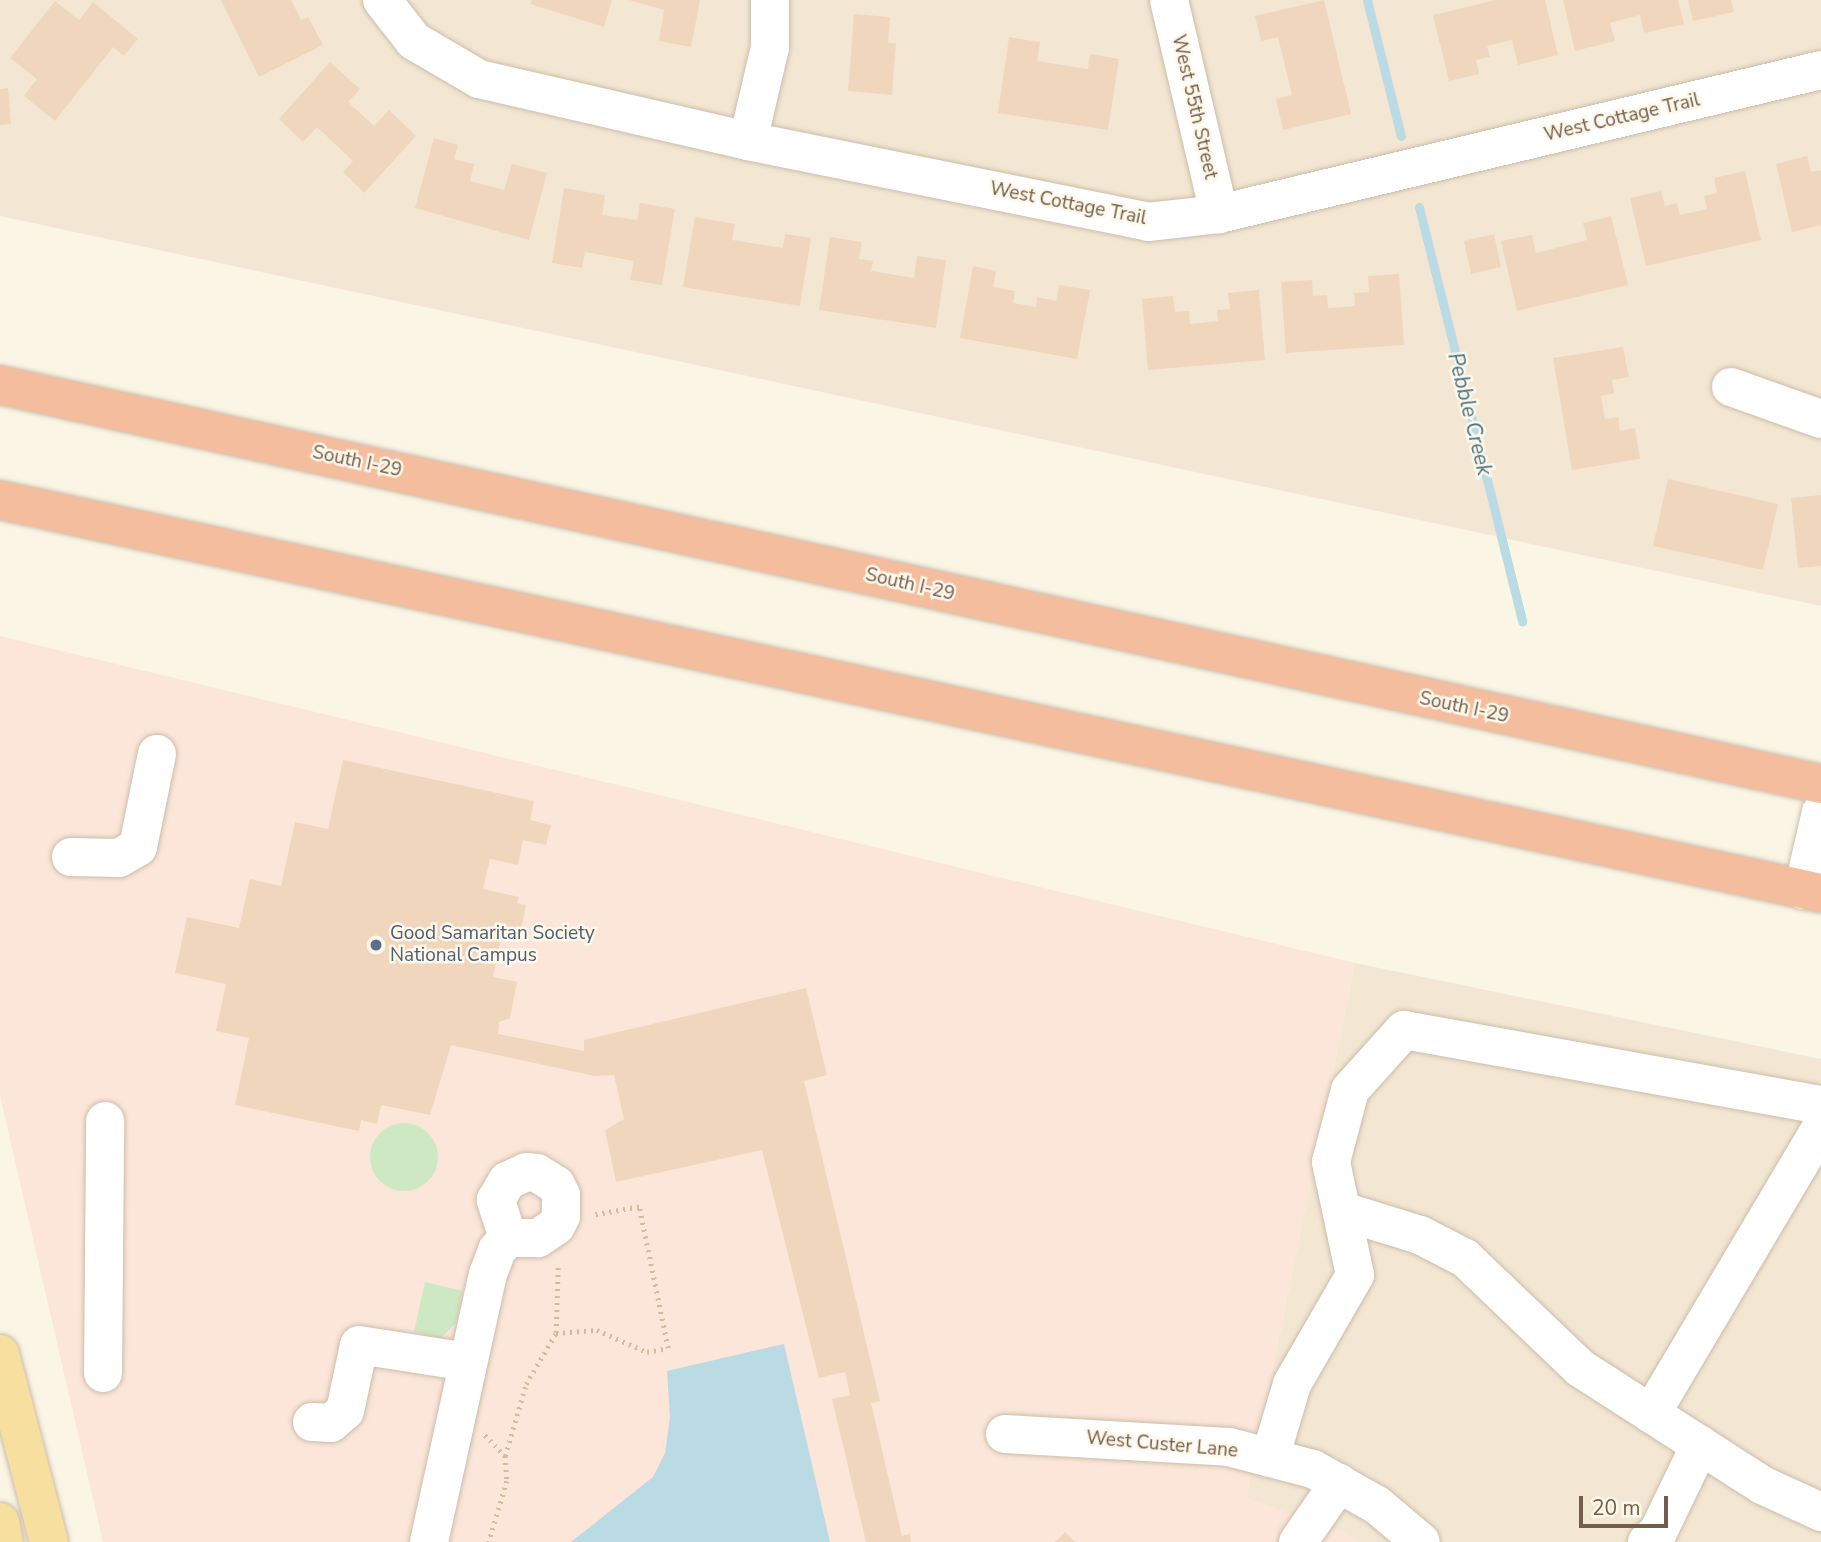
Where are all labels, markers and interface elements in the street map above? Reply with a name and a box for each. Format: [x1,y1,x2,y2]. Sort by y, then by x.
street label: West 55th Street [1166,33,1222,181]
street label: West Cottage Trail [1542,89,1702,147]
street label: West Cottage Trail [988,178,1148,230]
water label: Pebble Creek [1443,350,1497,478]
street label: South I-29 [310,441,404,483]
street label: South I-29 [863,564,957,606]
street label: South I-29 [1417,687,1511,729]
place label: Good Samaritan Society National Campus [390,923,595,967]
marker: Good Samaritan Society National Campus [368,937,384,953]
street label: West Custer Lane [1085,1427,1239,1463]
scale bar [1583,1482,1672,1526]
text: 20 m [1592,1494,1641,1522]

